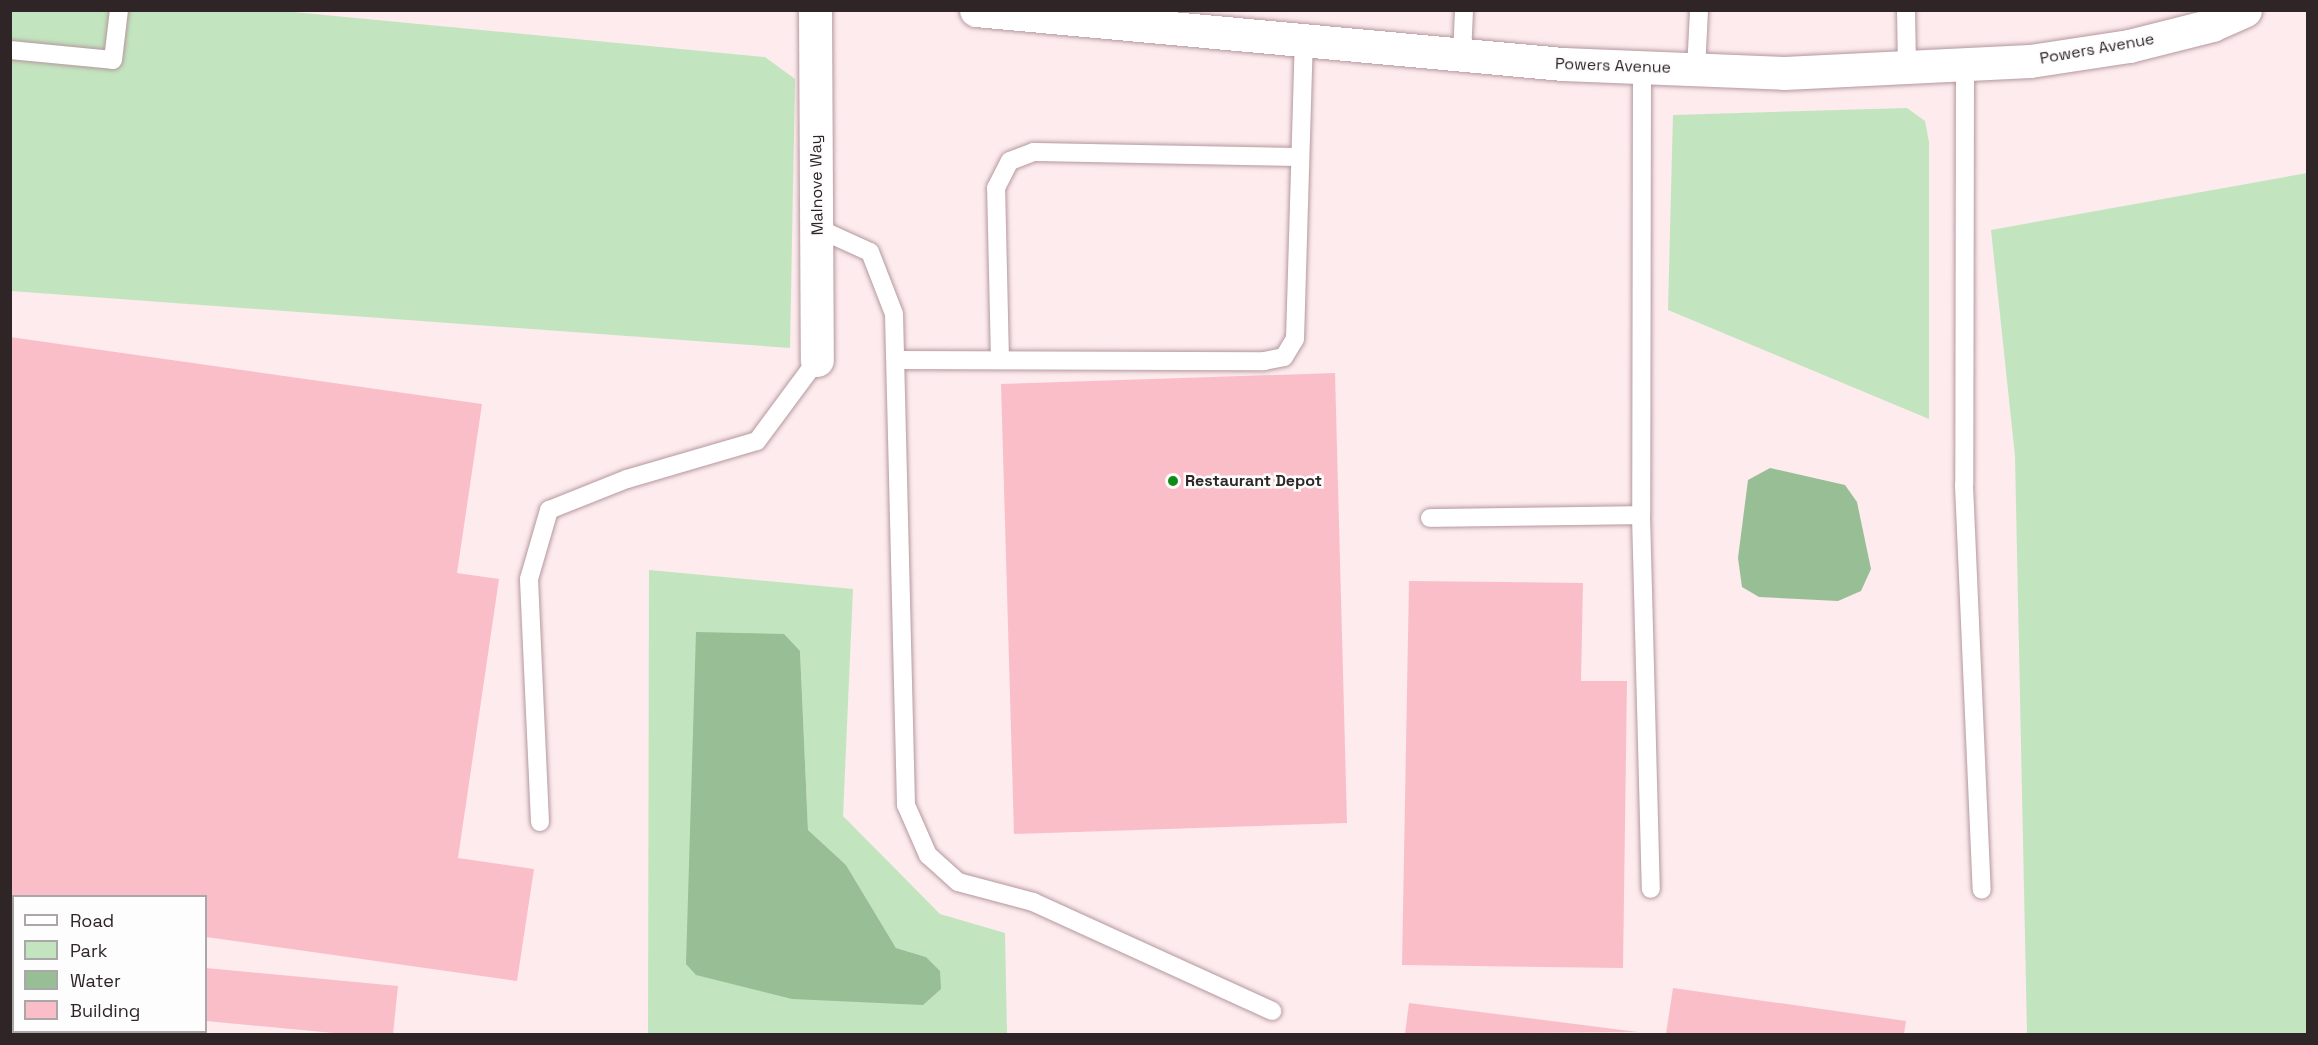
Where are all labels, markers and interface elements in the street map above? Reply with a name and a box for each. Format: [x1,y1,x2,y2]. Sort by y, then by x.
street label: Powers Avenue [2038,29,2156,69]
street label: Powers Avenue [1555,54,1671,78]
street label: Malnove Way [807,134,827,236]
place label: Restaurant Depot [1185,471,1322,491]
marker: Restaurant Depot [1166,474,1180,488]
legend [12,895,207,1033]
text: Road [70,909,114,932]
text: Park [70,939,107,962]
text: Water [70,969,121,992]
text: Building [70,999,140,1022]

